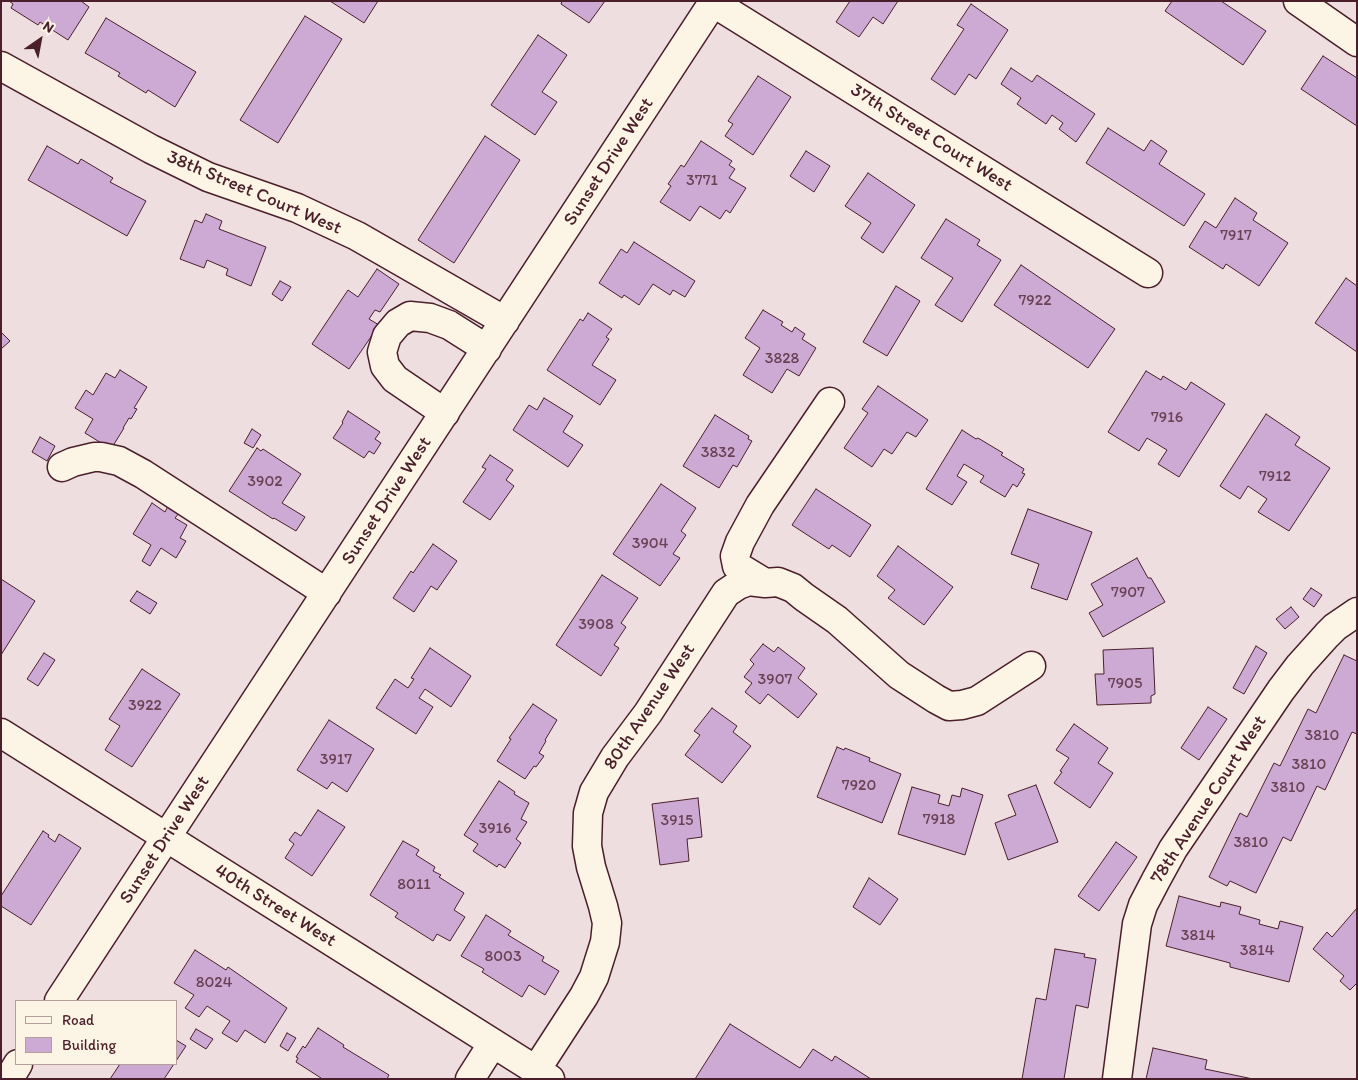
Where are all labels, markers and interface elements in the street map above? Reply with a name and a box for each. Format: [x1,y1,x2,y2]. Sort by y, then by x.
north arrow [15,15,65,65]
text: N [40,17,57,37]
street label: 37th Street Court West [846,79,1016,197]
street label: Sunset Drive West [559,94,659,230]
street label: 38th Street Court West [163,146,345,240]
house number: 3771 [686,171,718,191]
house number: 7917 [1220,226,1252,246]
house number: 7922 [1018,291,1052,311]
house number: 3828 [765,349,799,369]
house number: 7916 [1151,408,1183,428]
street label: Sunset Drive West [337,433,437,569]
house number: 3832 [701,443,735,463]
house number: 7912 [1259,467,1291,487]
house number: 3902 [247,472,283,492]
house number: 3904 [632,534,668,554]
house number: 7907 [1111,583,1145,603]
house number: 3908 [578,615,614,635]
street label: 80th Avenue West [599,640,701,774]
house number: 3907 [758,670,792,690]
house number: 7905 [1108,674,1142,694]
house number: 3922 [128,696,162,716]
street label: 78th Avenue Court West [1146,712,1272,888]
house number: 3810 [1305,726,1339,746]
house number: 3917 [320,750,352,770]
house number: 3810 [1292,755,1326,775]
street label: Sunset Drive West [115,772,215,908]
house number: 7920 [842,776,876,796]
house number: 3810 [1271,778,1305,798]
house number: 7918 [923,810,955,830]
house number: 3915 [661,811,693,831]
house number: 3916 [479,819,511,839]
house number: 3810 [1234,833,1268,853]
street label: 40th Street West [210,860,340,952]
house number: 8011 [397,875,431,895]
house number: 3814 [1181,926,1215,946]
house number: 3814 [1240,941,1274,961]
house number: 8003 [484,947,522,967]
house number: 8024 [196,973,232,993]
legend [15,1000,178,1065]
text: Road [62,1011,94,1029]
text: Building [62,1036,116,1054]

